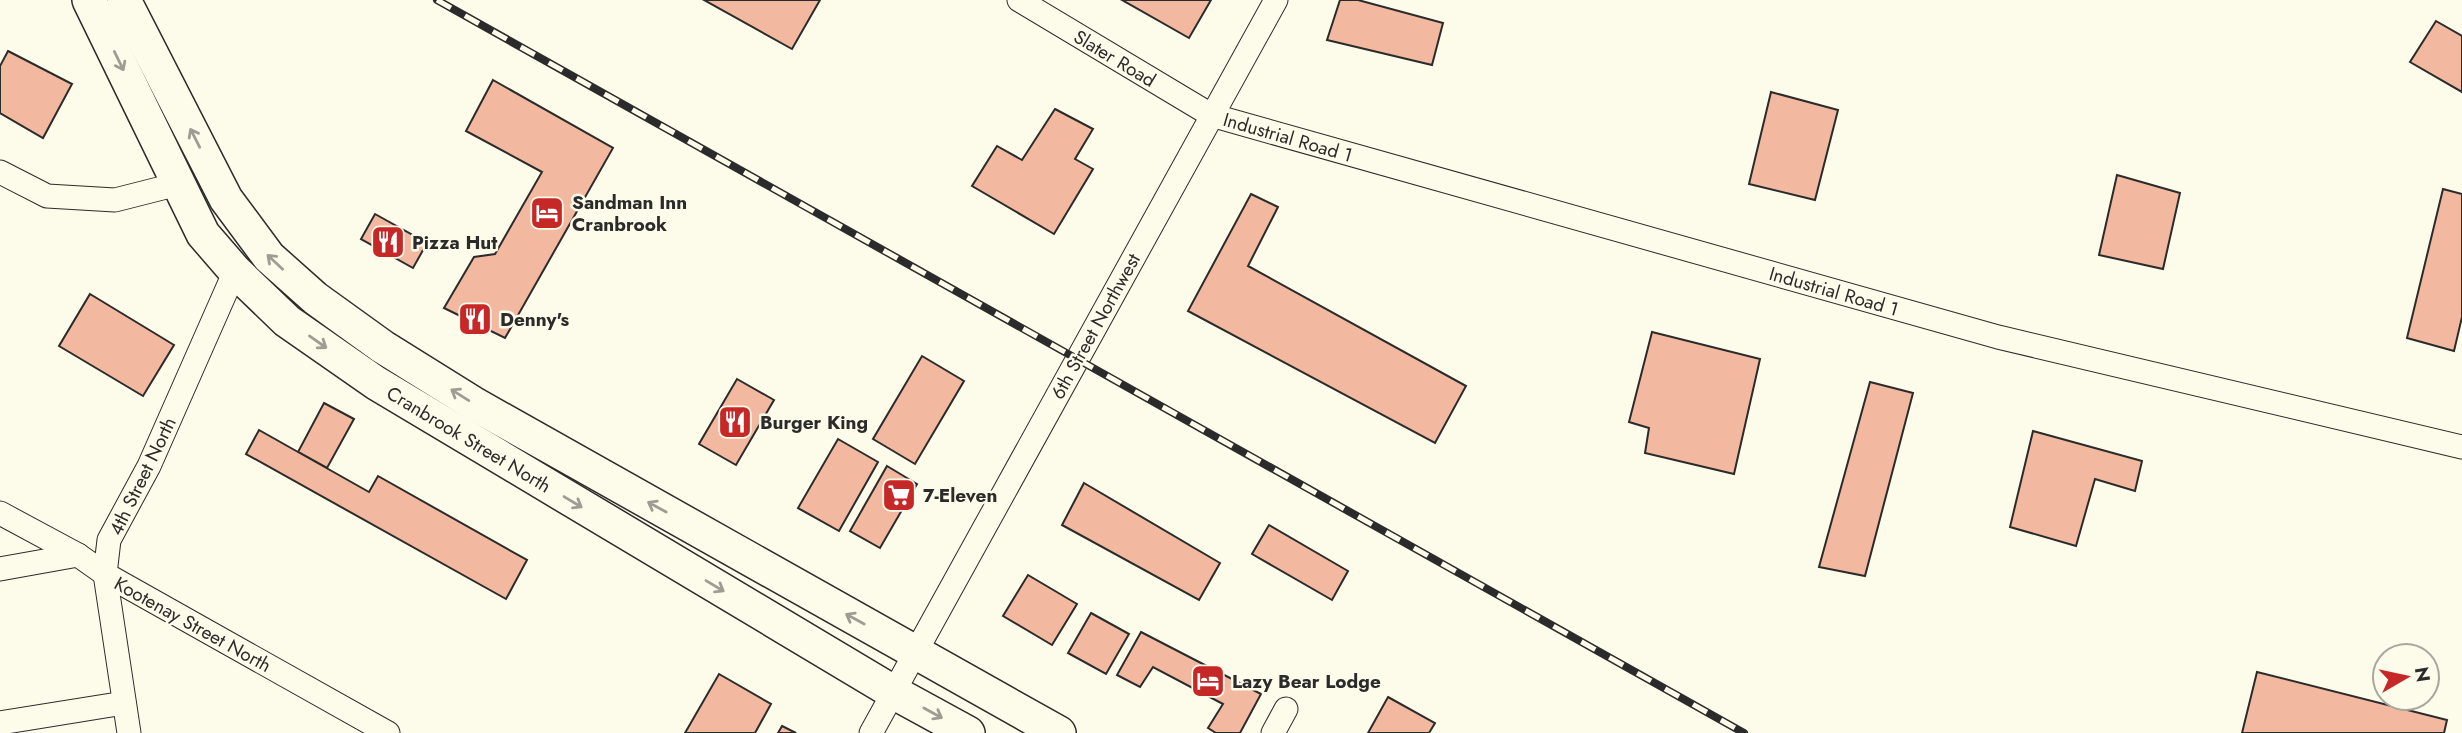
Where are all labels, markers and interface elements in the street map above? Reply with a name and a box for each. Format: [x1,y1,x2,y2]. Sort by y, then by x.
street label: Slater Road [1069,23,1161,94]
one-way arrow [112,50,126,71]
street label: Industrial Road 1 [1220,106,1356,169]
one-way arrow [187,129,201,149]
place label: Sandman Inn Cranbrook [572,189,687,238]
hotel icon: Sandman Inn Cranbrook [528,194,566,232]
restaurant icon: Pizza Hut [369,223,407,261]
place label: Pizza Hut [412,229,497,256]
street label: 6th Street Northwest [1044,248,1147,404]
one-way arrow [267,254,284,271]
street label: Industrial Road 1 [1766,260,1902,323]
restaurant icon: Denny's [456,300,494,338]
place label: Denny's [500,306,569,333]
one-way arrow [308,335,327,350]
street label: Cranbrook Street North [381,380,556,499]
one-way arrow [450,387,470,401]
restaurant icon: Burger King [716,403,754,441]
place label: Burger King [760,409,868,436]
street label: 4th Street North [102,413,183,540]
supermarket icon: 7-Eleven [880,476,918,514]
place label: 7-Eleven [923,482,997,509]
one-way arrow [563,495,583,509]
one-way arrow [648,500,668,514]
street label: Kootenay Street North [109,570,276,679]
one-way arrow [705,579,725,593]
one-way arrow [846,612,866,626]
north arrow [2371,642,2441,712]
hotel icon: Lazy Bear Lodge [1189,662,1227,700]
text: N [2408,665,2437,684]
place label: Lazy Bear Lodge [1232,668,1381,695]
one-way arrow [922,706,942,720]

